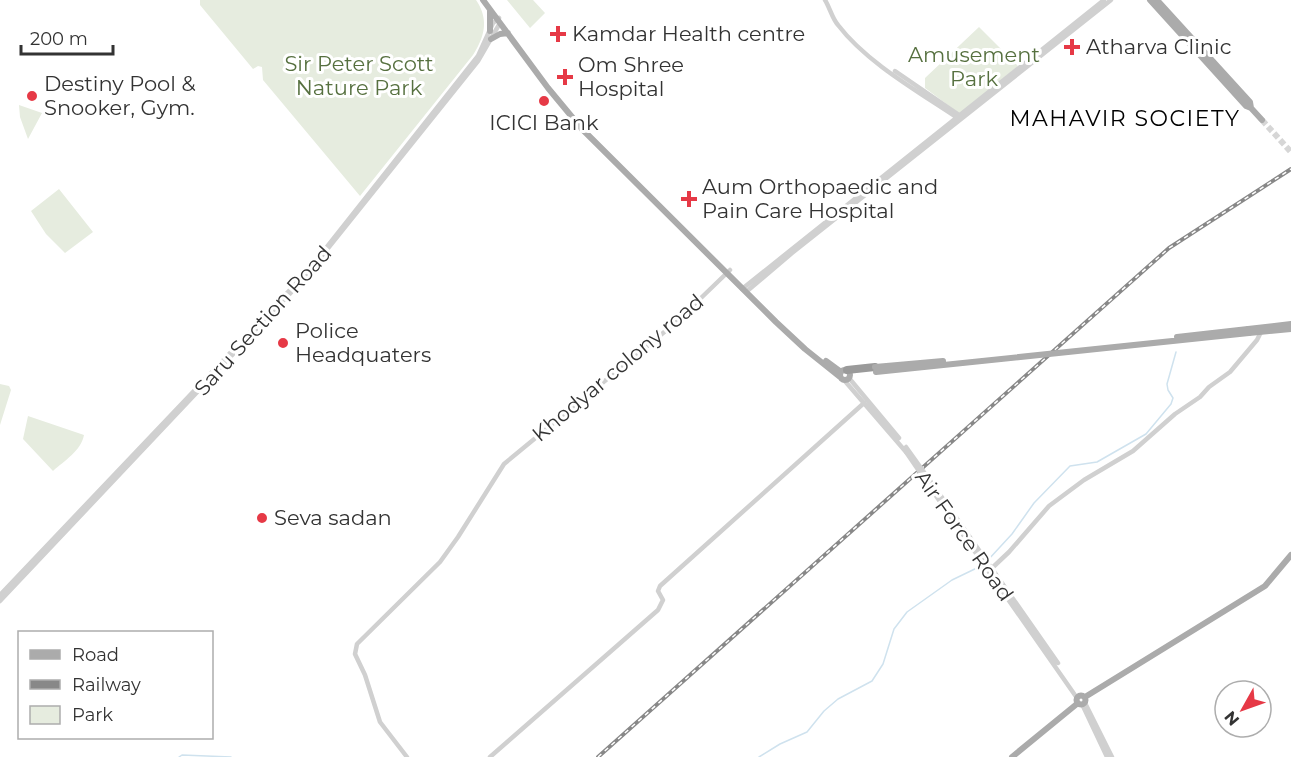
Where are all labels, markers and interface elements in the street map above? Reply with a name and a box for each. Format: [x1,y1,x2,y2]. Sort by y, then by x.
scale bar [21,18,112,56]
place label: Kamdar Health centre [572,21,805,46]
marker: Kamdar Health centre [549,25,567,43]
text: 200 m [30,28,88,50]
place label: Atharva Clinic [1086,34,1232,59]
marker: Atharva Clinic [1063,38,1081,56]
park label: Amusement Park [908,42,1040,91]
park label: Sir Peter Scott Nature Park [284,51,434,100]
place label: Om Shree Hospital [578,52,684,101]
marker: Om Shree Hospital [556,68,574,86]
place label: Destiny Pool & Snooker, Gym. [44,71,195,120]
marker: Destiny Pool & Snooker, Gym. [25,89,39,103]
marker: ICICI Bank [537,94,551,108]
district label: MAHAVIR SOCIETY [1010,105,1240,132]
place label: ICICI Bank [489,110,599,135]
place label: Aum Orthopaedic and Pain Care Hospital [702,174,938,223]
marker: Aum Orthopaedic and Pain Care Hospital [680,190,698,208]
street label: Saru Section Road [189,241,336,401]
street label: Khodyar colony road [527,289,708,447]
place label: Police Headquaters [295,318,431,367]
marker: Police Headquaters [276,336,290,350]
street label: Air Force Road [910,466,1019,606]
place label: Seva sadan [274,505,392,530]
marker: Seva sadan [255,511,269,525]
legend [18,631,213,739]
text: Road [72,644,119,666]
text: Railway [72,674,141,696]
north arrow [1213,679,1273,739]
text: Park [72,704,113,726]
text: N [1220,707,1243,729]

